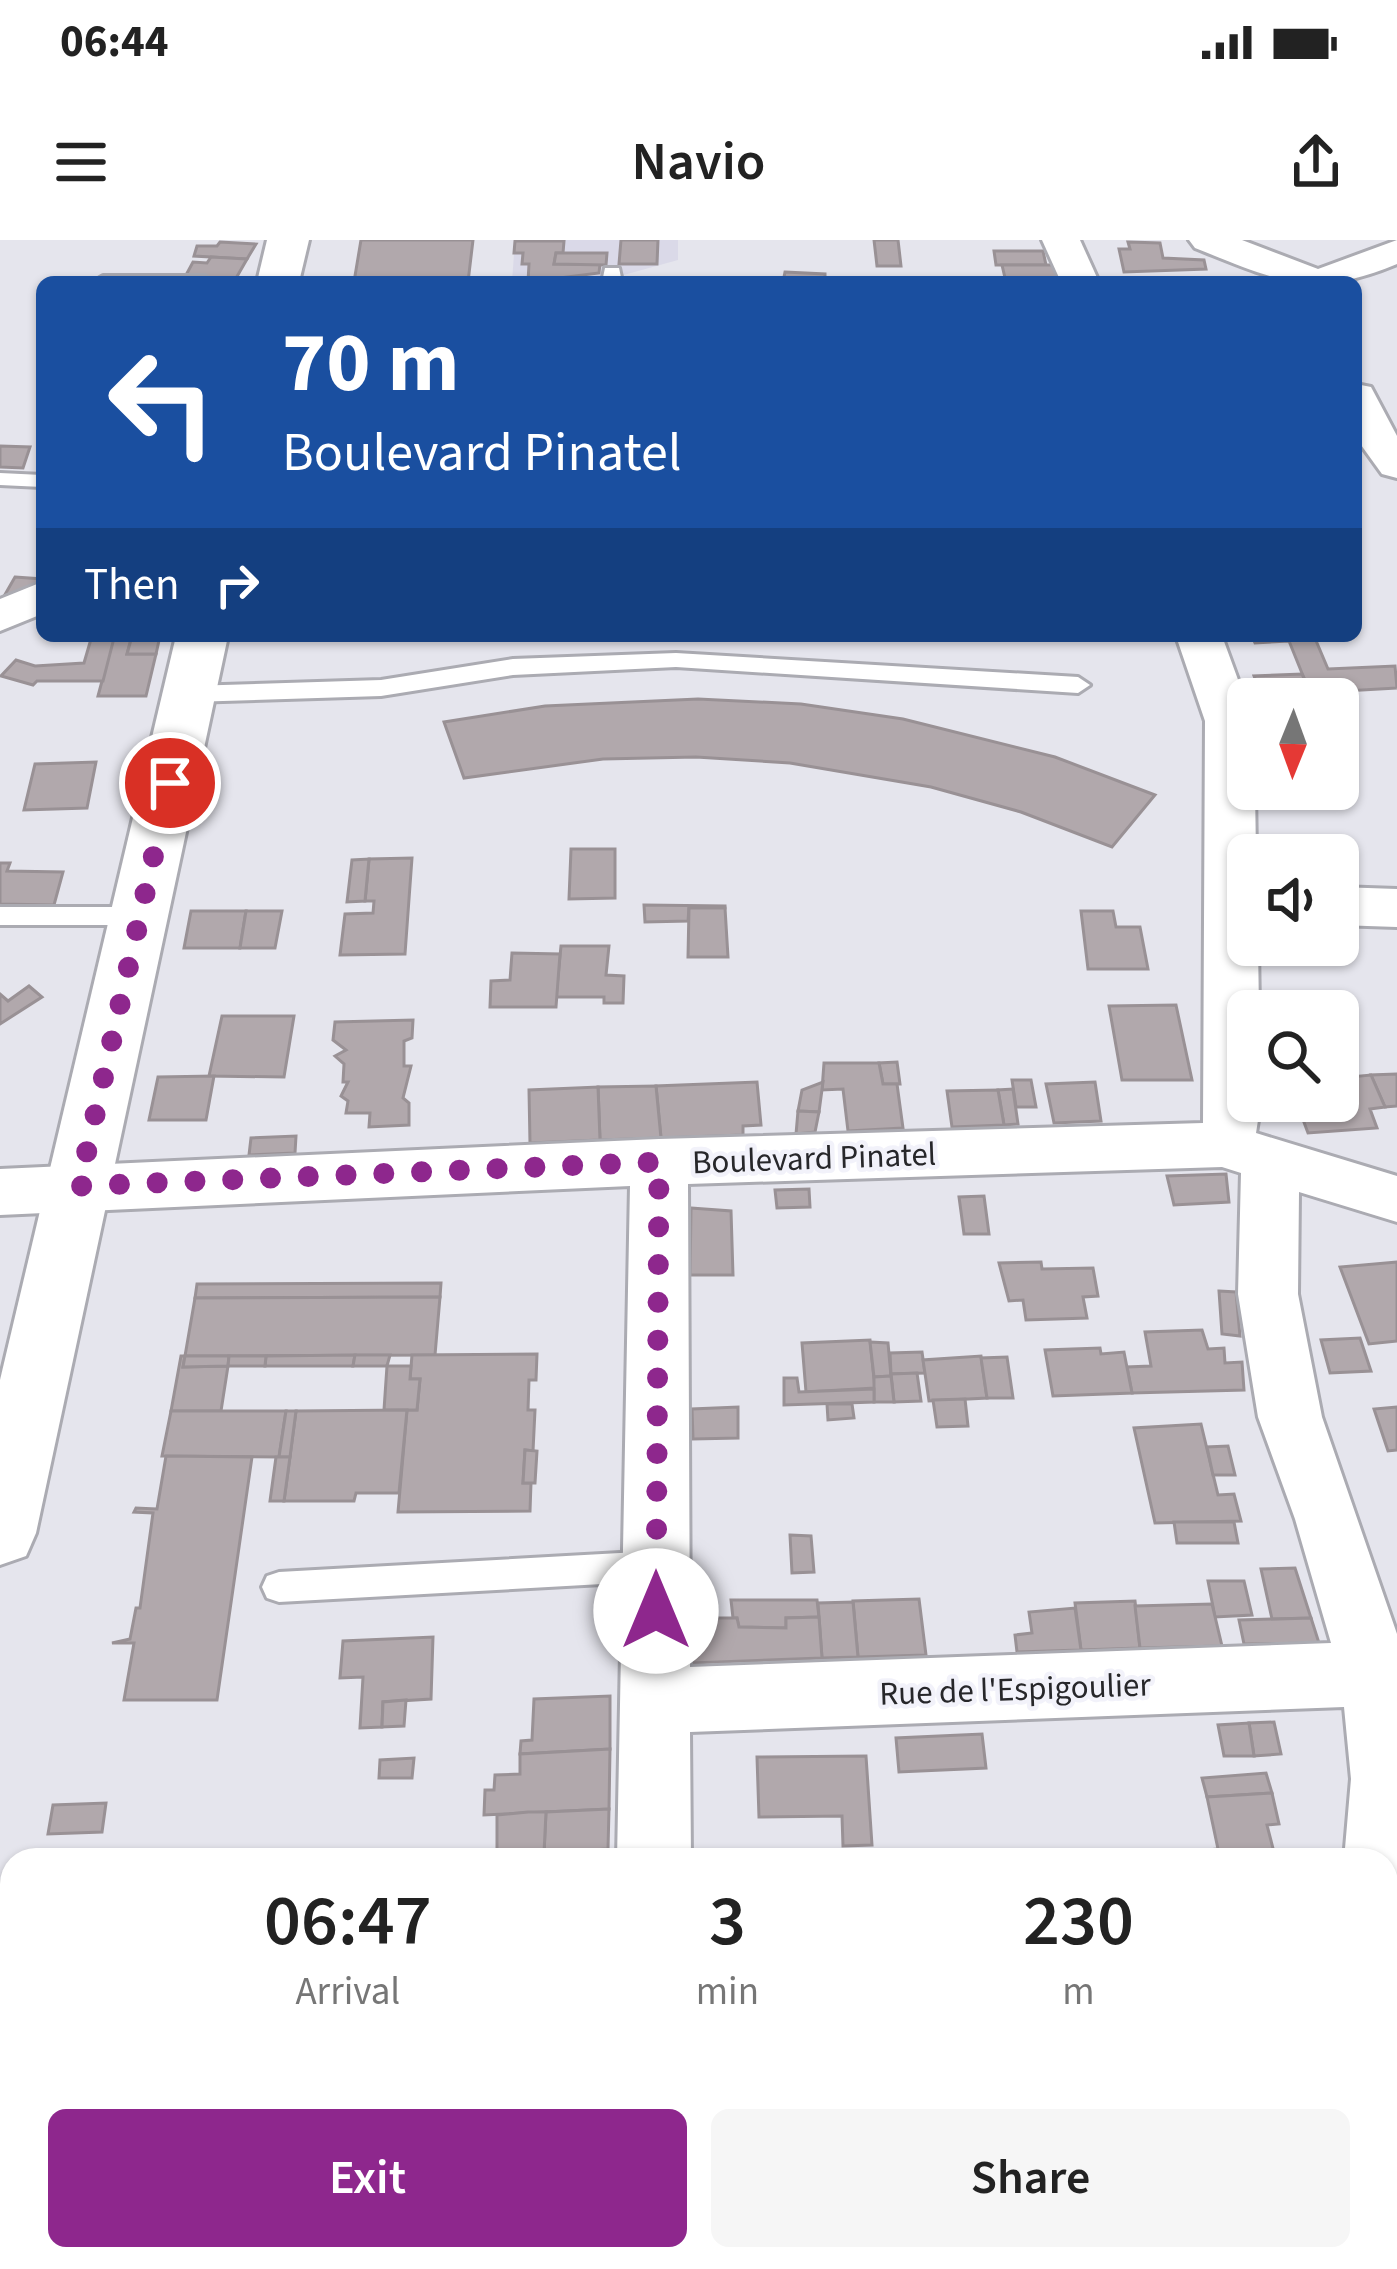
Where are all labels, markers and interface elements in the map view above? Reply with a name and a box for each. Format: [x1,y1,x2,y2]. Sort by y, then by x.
text: 06:44 [60,10,169,74]
text: Navio [632,124,765,201]
icon: menu [48,129,114,195]
icon: share [1283,129,1349,195]
text: 70 m [282,304,460,424]
icon: left [84,324,240,480]
text: Boulevard Pinatel [282,415,681,492]
icon: right [204,552,270,618]
text: Then [84,553,180,617]
north arrow [1227,678,1359,810]
map controls [1227,678,1359,1122]
pin [119,732,221,834]
icon: arrive [137,750,203,816]
button: sound [1227,834,1359,966]
button: search [1227,990,1359,1122]
street label: Boulevard Pinatel [691,1131,937,1186]
position arrow [593,1548,719,1674]
street label: Rue de l'Espigoulier [878,1661,1152,1718]
text: 06:47 [264,1870,432,1973]
text: 3 [709,1870,746,1973]
text: 230 [1023,1870,1134,1973]
text: Arrival [295,1964,400,2020]
text: min [696,1964,759,2020]
text: m [1062,1964,1095,2020]
button: Exit [48,2109,687,2247]
button: Share [711,2109,1350,2247]

